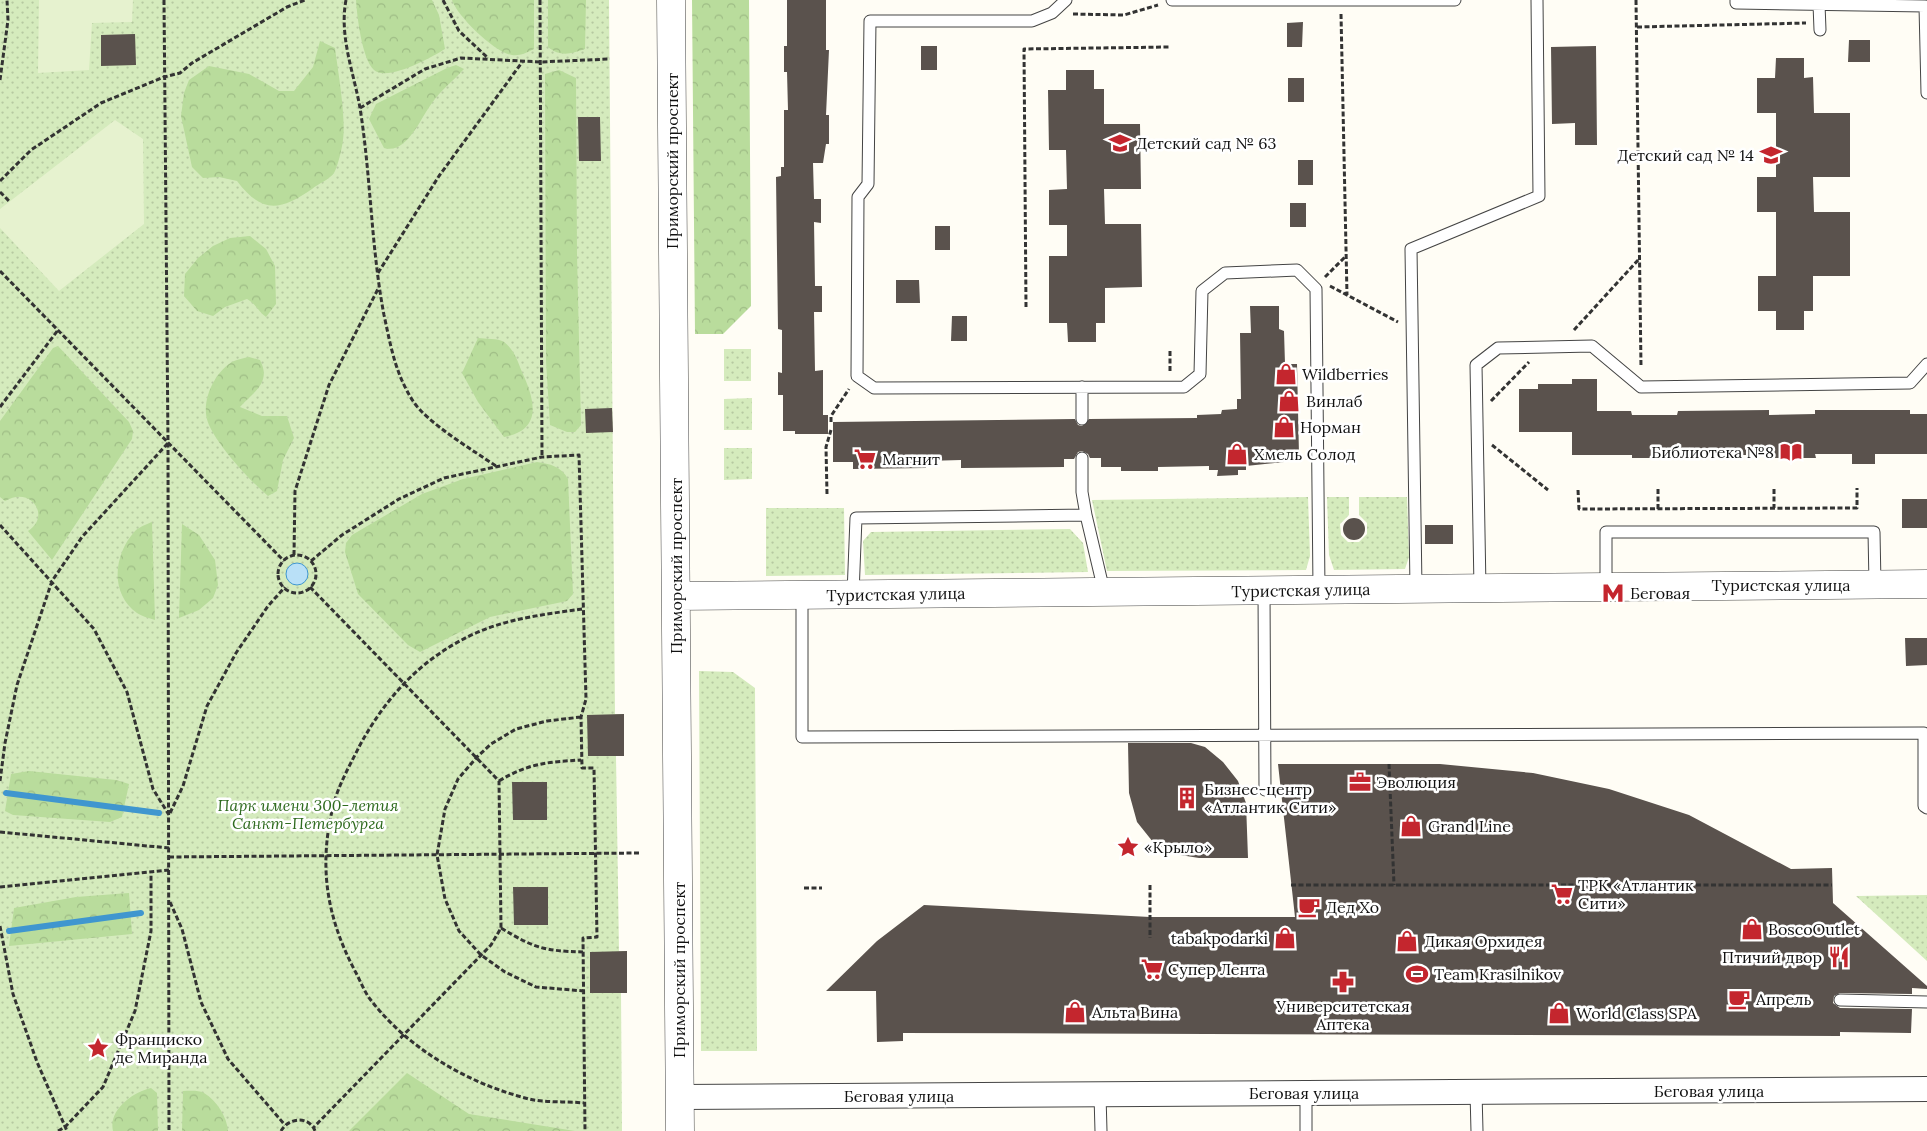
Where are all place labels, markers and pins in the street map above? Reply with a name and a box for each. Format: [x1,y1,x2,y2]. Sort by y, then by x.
school or university icon: Детский сад № 63 [1107,130,1133,156]
place label: Детский сад № 63 [1136,133,1276,153]
school or university icon: Детский сад № 14 [1758,142,1784,168]
place label: Детский сад № 14 [1617,145,1754,165]
shop icon: Wildberries [1273,361,1299,387]
place label: Wildberries [1302,364,1388,384]
shop icon: Винлаб [1276,388,1302,414]
place label: Винлаб [1306,391,1363,411]
shop icon: Норман [1271,414,1297,440]
place label: Норман [1300,417,1361,437]
library icon: Библиотека №8 [1778,439,1804,465]
shop icon: Хмель Солод [1224,441,1250,467]
place label: Библиотека №8 [1651,442,1774,462]
place label: Хмель Солод [1254,444,1356,464]
supermarket icon: Магнит [852,446,878,472]
place label: Магнит [882,449,940,469]
metro station icon: Беговая [1600,580,1626,606]
place label: Беговая [1630,583,1690,603]
office icon: Эволюция [1347,769,1373,795]
place label: Эволюция [1376,772,1456,792]
place label: Бизнес-центр «Атлантик Сити» [1204,779,1337,817]
building icon: Бизнес-центр «Атлантик Сити» [1174,785,1200,811]
shop icon: Grand Line [1398,813,1424,839]
place label: Grand Line [1428,816,1511,836]
place icon: «Крыло» [1115,834,1141,860]
place label: «Крыло» [1144,837,1212,857]
place label: ТРК «Атлантик Сити» [1578,875,1694,913]
supermarket icon: ТРК «Атлантик Сити» [1549,881,1575,907]
cafe icon: Дед Хо [1296,894,1322,920]
place label: Дед Хо [1326,897,1379,917]
shop icon: BoscoOutlet [1739,916,1765,942]
place label: BoscoOutlet [1768,919,1861,939]
shop icon: tabakpodarki [1272,925,1298,951]
place label: tabakpodarki [1171,928,1268,948]
shop icon: Дикая Орхидея [1394,928,1420,954]
place label: Дикая Орхидея [1424,931,1542,951]
restaurant icon: Птичий двор [1826,944,1852,970]
place label: Птичий двор [1722,947,1822,967]
supermarket icon: Супер Лента [1139,956,1165,982]
place label: Супер Лента [1168,959,1266,979]
sports icon: Team Krasilnikov [1404,961,1430,987]
place label: Team Krasilnikov [1434,964,1562,984]
pharmacy icon: Университетская Аптека [1330,969,1356,995]
cafe icon: Апрель [1726,986,1752,1012]
place label: Апрель [1755,989,1812,1009]
place label: Университетская Аптека [1275,996,1410,1034]
shop icon: Альта Вина [1062,999,1088,1025]
shop icon: World Class SPA [1546,1000,1572,1026]
place label: Альта Вина [1091,1002,1178,1022]
place label: World Class SPA [1576,1003,1698,1023]
place label: Франциско де Миранда [115,1029,208,1067]
place icon: Франциско де Миранда [85,1035,111,1061]

